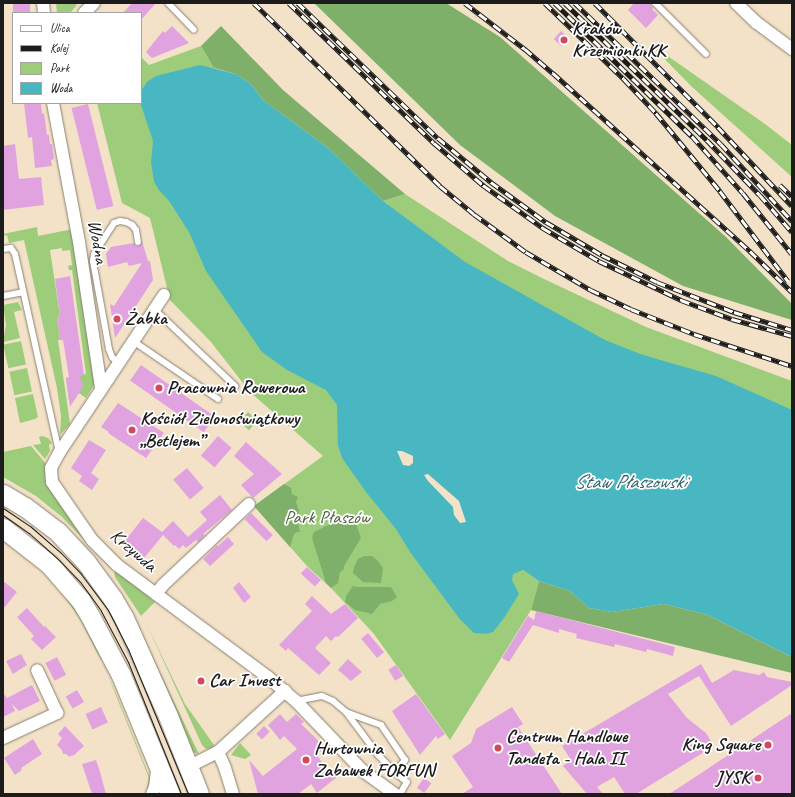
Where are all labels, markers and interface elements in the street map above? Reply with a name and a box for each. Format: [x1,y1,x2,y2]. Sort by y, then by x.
legend [12,12,142,104]
place label: Kraków Krzemionki KK [572,18,666,62]
text: Ulica [50,20,69,36]
marker: Kraków Krzemionki KK [559,35,569,45]
text: Kolej [50,40,68,56]
text: Park [50,60,69,76]
text: Woda [50,80,72,96]
street label: Wodna [82,218,112,266]
place label: Żabka [125,308,167,330]
marker: Żabka [112,314,122,324]
place label: Pracownia Rowerowa [167,377,305,399]
marker: Pracownia Rowerowa [154,383,164,393]
place label: Kościół Zielonoświątkowy „Betlejem” [140,408,299,452]
marker: Kościół Zielonoświątkowy „Betlejem” [127,425,137,435]
water label: Staw Płaszowski [574,469,686,493]
park label: Park Płaszów [284,507,370,529]
street label: Krzywda [105,525,161,577]
place label: Car Invest [209,670,280,692]
marker: Car Invest [196,676,206,686]
place label: Centrum Handlowe Tandeta - Hala II [506,726,628,770]
place label: King Square [682,734,760,756]
place label: Hurtownia Zabawek FORFUN [314,738,434,782]
marker: King Square [763,740,773,750]
marker: Centrum Handlowe Tandeta - Hala II [493,743,503,753]
marker: Hurtownia Zabawek FORFUN [301,755,311,765]
place label: JYSK [716,767,750,789]
marker: JYSK [753,773,763,783]

